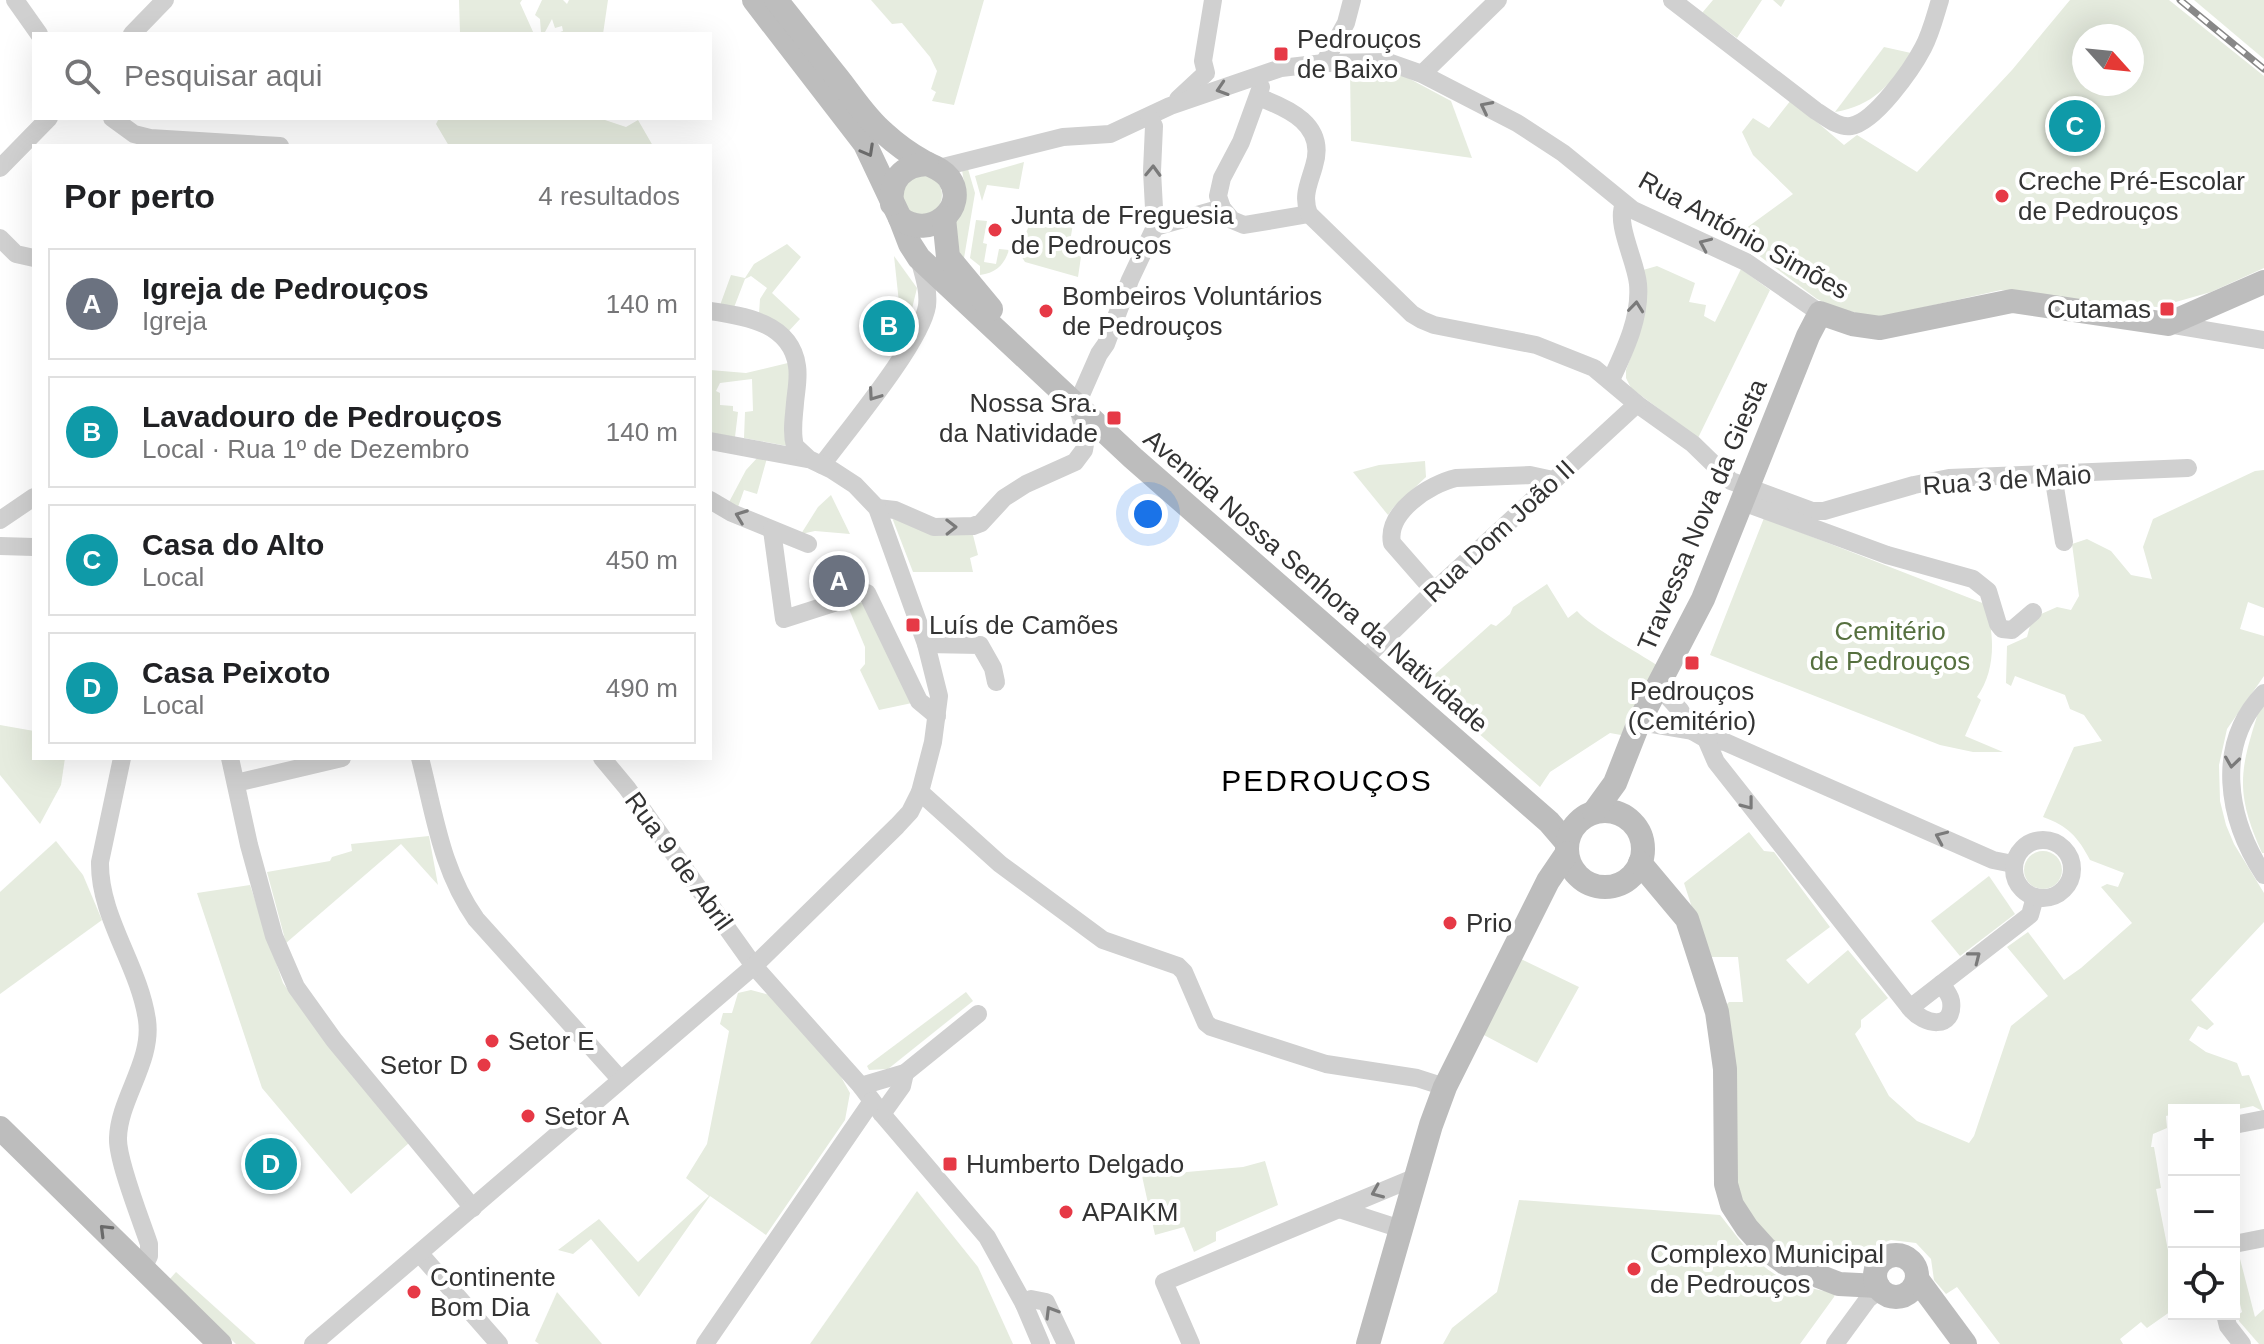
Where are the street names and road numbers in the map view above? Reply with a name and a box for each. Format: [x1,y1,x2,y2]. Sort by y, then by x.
street label: Rua António Simões [1634,165,1854,305]
street label: Travessa Nova da Giesta [1631,374,1773,655]
street label: Avenida Nossa Senhora da Natividade [1138,423,1494,739]
street label: Rua Dom João II [1417,454,1581,608]
street label: Rua 3 de Maio [1922,459,2092,501]
street label: Rua 9 de Abril [619,786,739,936]

